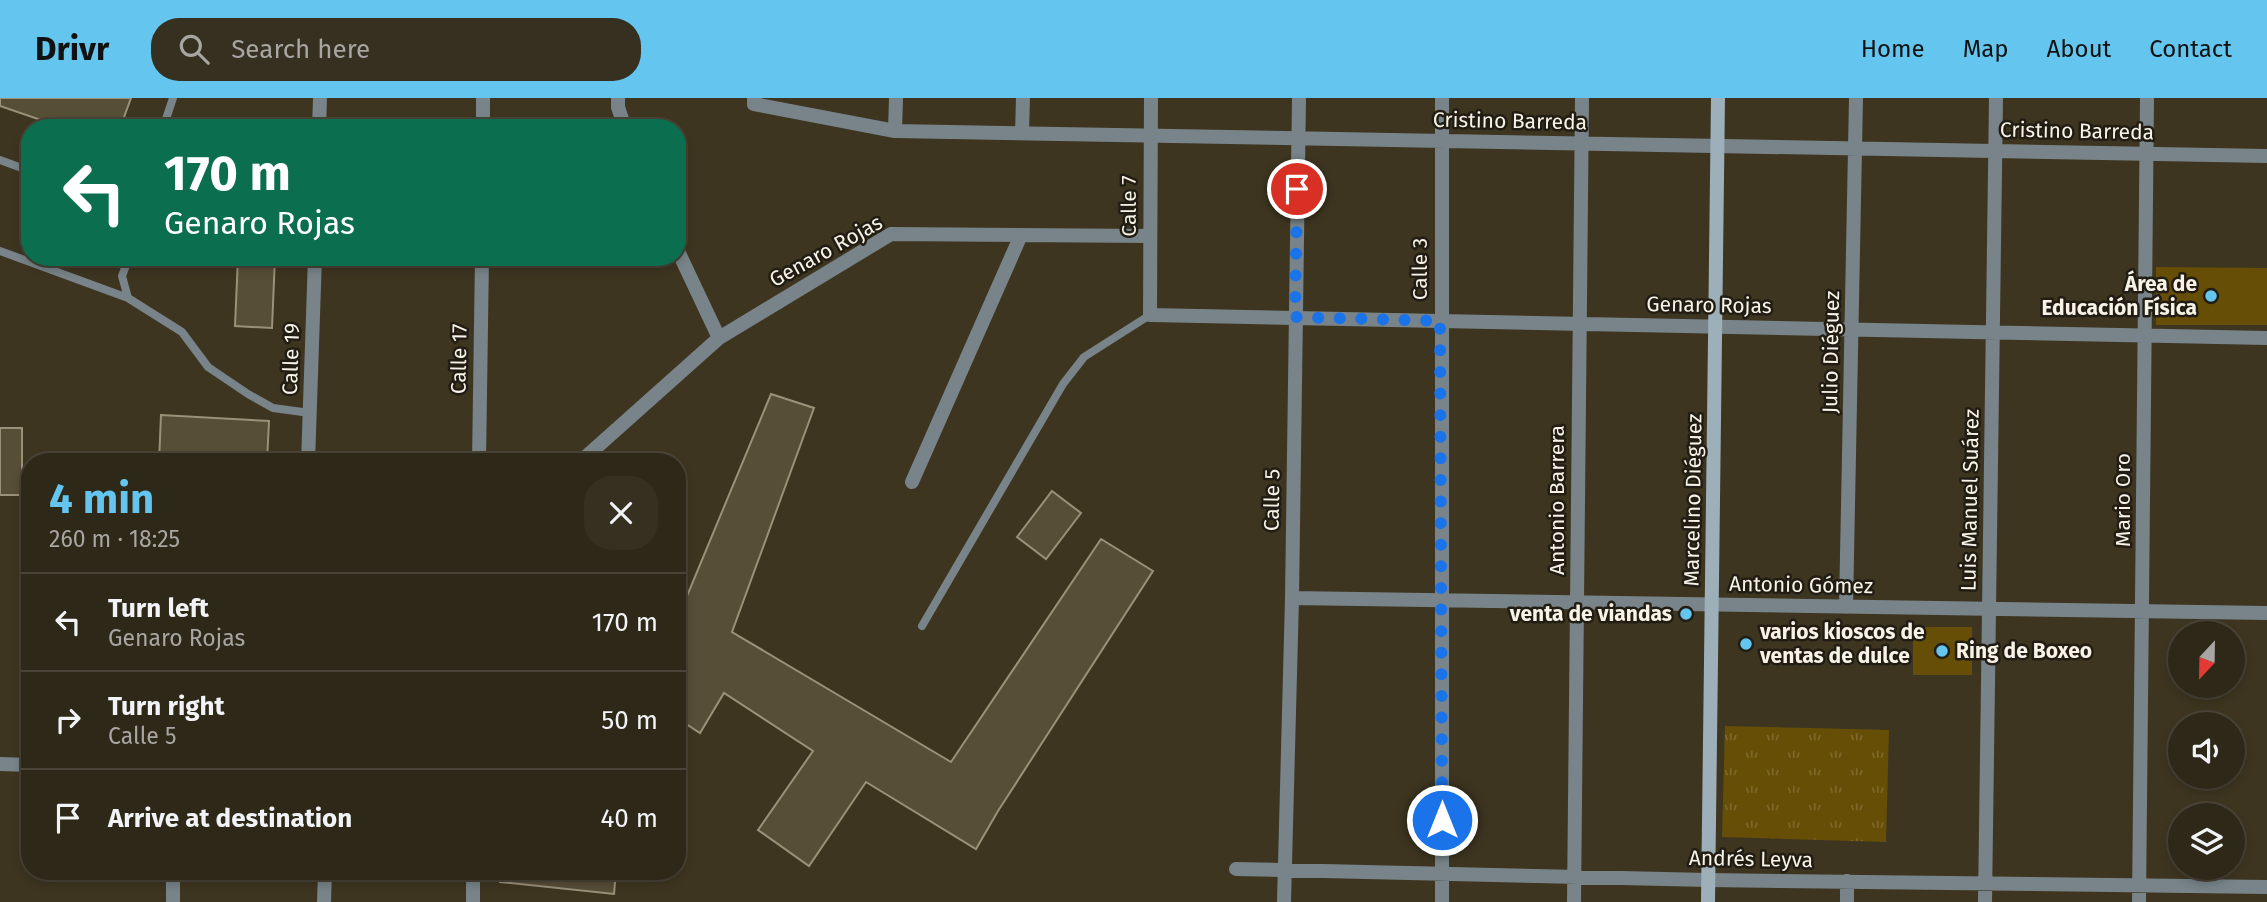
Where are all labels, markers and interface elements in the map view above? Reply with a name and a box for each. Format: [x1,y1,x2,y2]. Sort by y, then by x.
search box [151,18,641,81]
text: Drivr [35,29,109,69]
icon: search [175,30,213,68]
text: Search here [231,34,370,65]
text: Home [1861,35,1925,63]
text: Map [1963,35,2009,63]
text: About [2047,35,2111,63]
text: Contact [2149,35,2232,63]
street label: Cristino Barreda [1433,107,1587,135]
street label: Cristino Barreda [2000,117,2154,145]
text: 170 m [164,144,291,203]
icon: left [49,147,140,238]
pin [1267,159,1327,219]
icon: arrive [1278,170,1316,208]
street label: Calle 7 [1116,175,1142,237]
text: Genaro Rojas [164,204,355,242]
street label: Genaro Rojas [765,209,887,293]
street label: Calle 3 [1407,238,1433,300]
place label: Área de Educación Física [2041,270,2197,321]
marker: Área de Educación Física [2203,288,2219,304]
street label: Julio Diéguez [1817,290,1845,414]
street label: Genaro Rojas [1646,291,1772,319]
street label: Calle 19 [277,323,305,395]
street label: Calle 17 [445,324,473,394]
street label: Luis Manuel Suárez [1955,409,1985,591]
street label: Marcelino Diéguez [1678,413,1708,587]
street label: Antonio Barrera [1544,425,1570,575]
street label: Mario Oro [2110,453,2136,547]
street label: Calle 5 [1258,469,1286,531]
text: 4 min [49,474,154,524]
button: close [584,476,658,550]
text: 260 m · 18:25 [49,525,180,553]
street label: Antonio Gómez [1729,571,1873,599]
text: Turn left [108,593,209,624]
place label: venta de viandas [1509,601,1672,627]
icon: left [49,603,87,641]
marker: venta de viandas [1678,606,1694,622]
text: 170 m [592,607,658,638]
place label: varios kioscos de ventas de dulce [1759,619,1925,669]
north arrow [2168,621,2245,698]
map controls [2168,621,2245,880]
text: Genaro Rojas [108,624,245,652]
marker: varios kioscos de ventas de dulce [1738,636,1754,652]
place label: Ring de Boxeo [1956,638,2092,664]
marker: Ring de Boxeo [1934,643,1950,659]
text: Turn right [108,691,225,722]
icon: right [49,701,87,739]
text: 50 m [601,705,658,736]
button: sound [2168,712,2245,789]
text: Calle 5 [108,722,176,750]
position arrow [1405,783,1479,857]
icon: arrive [49,799,87,837]
text: Arrive at destination [108,803,352,834]
text: 40 m [600,803,658,834]
button: layers [2168,803,2245,880]
street label: Andrés Leyva [1689,845,1813,873]

